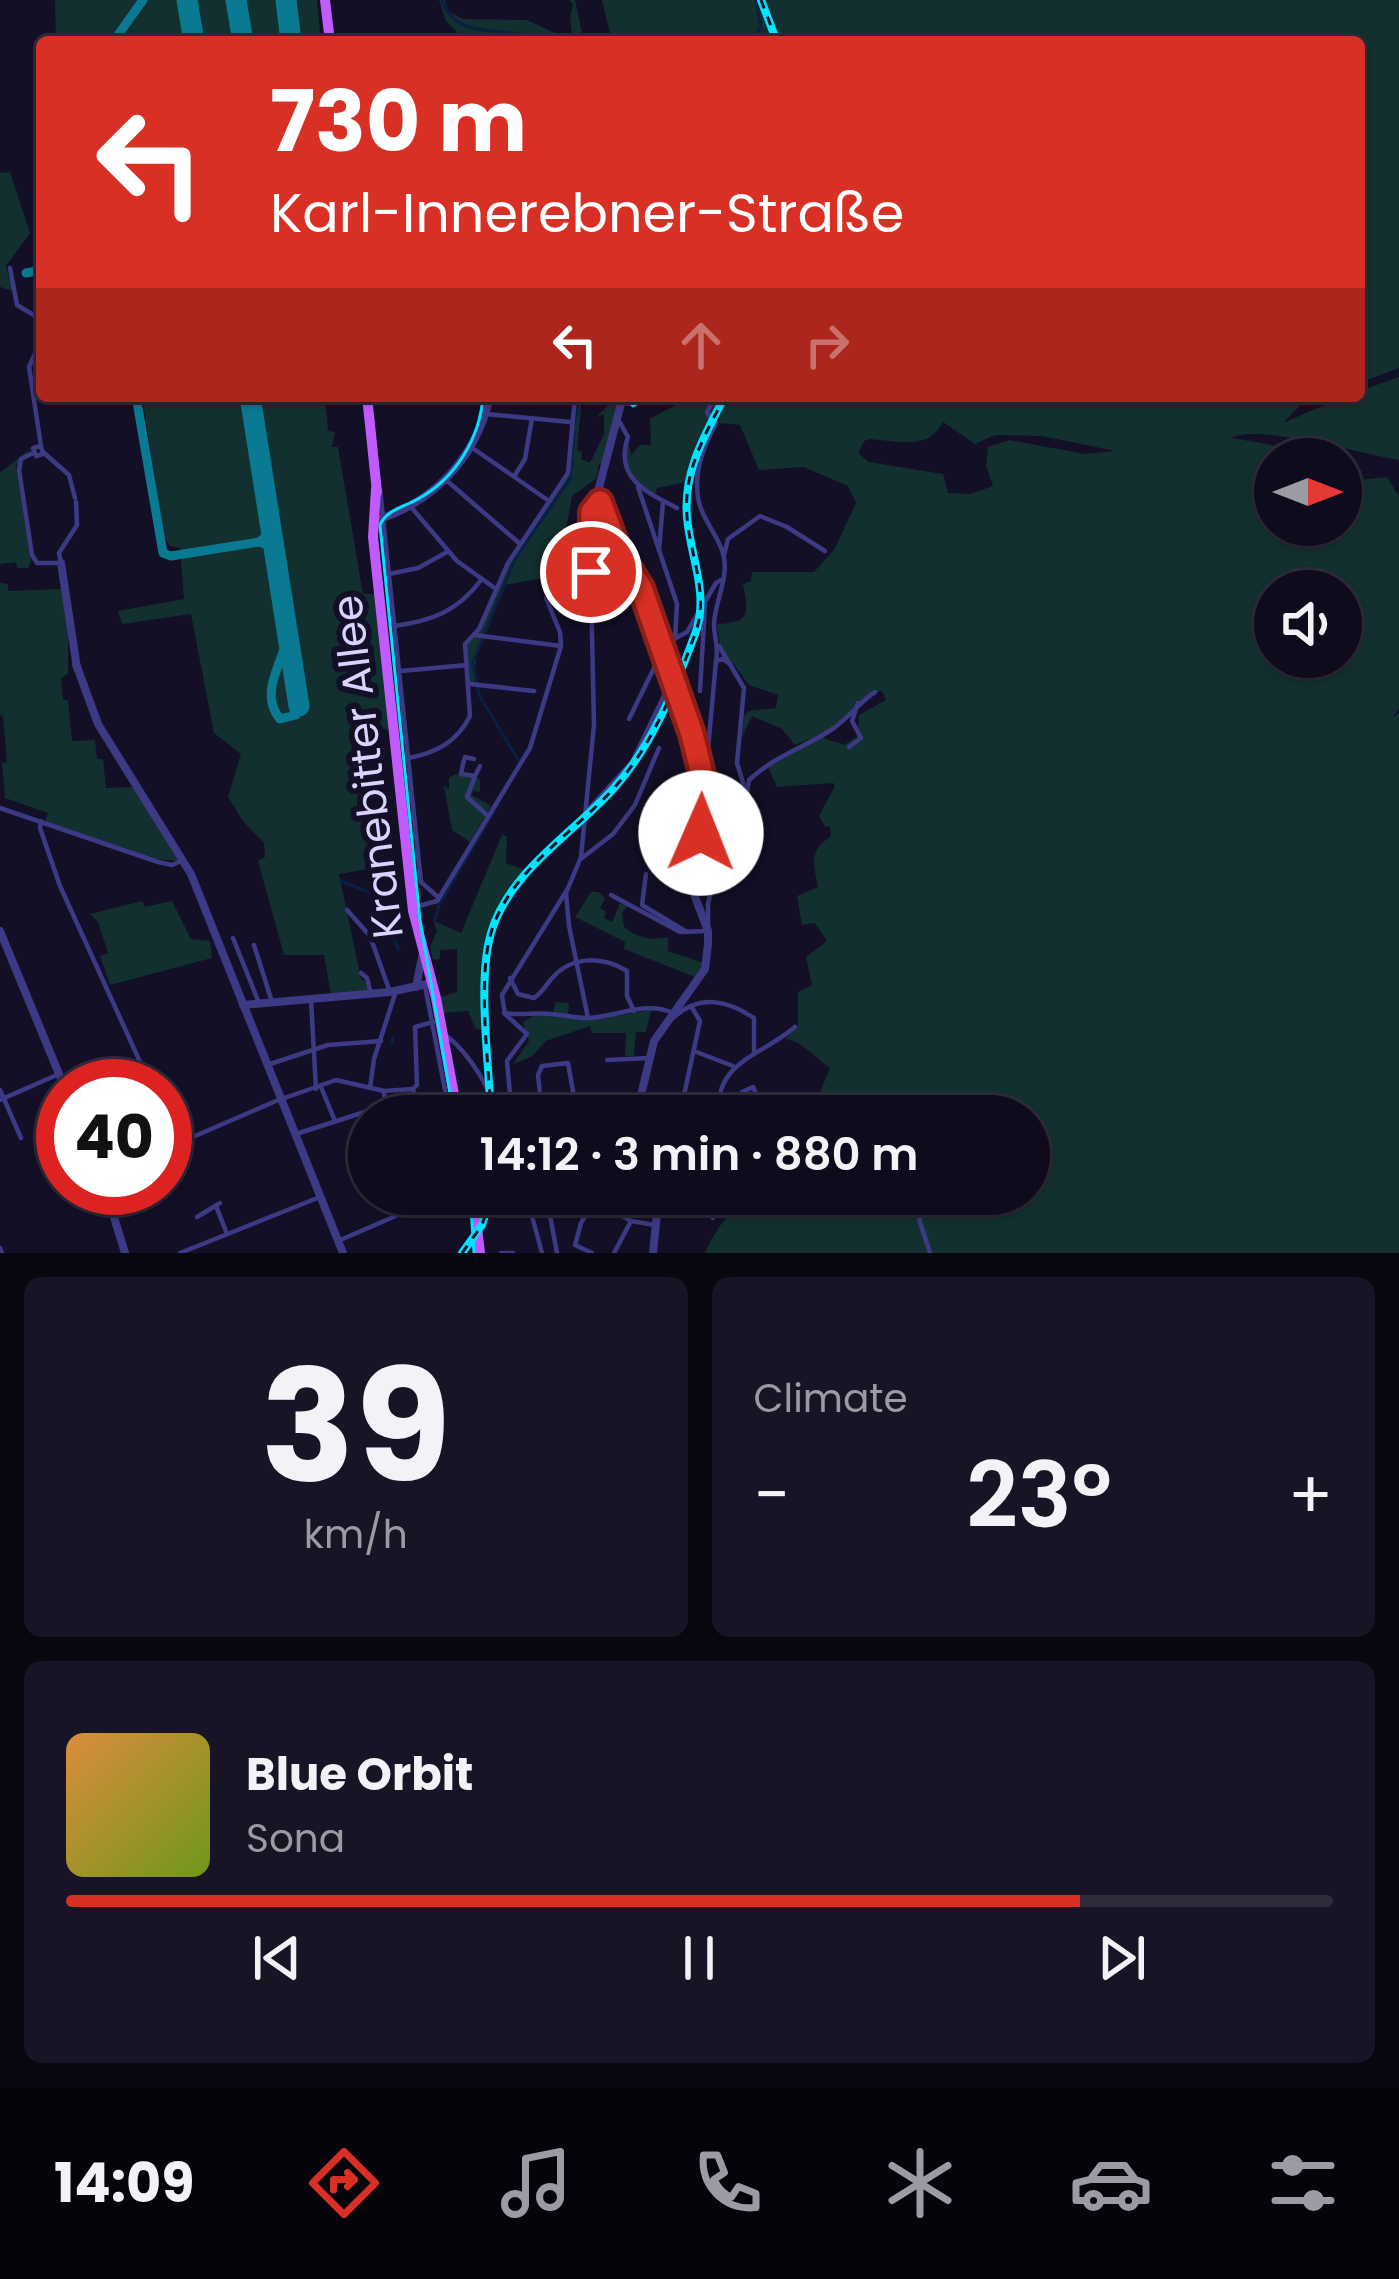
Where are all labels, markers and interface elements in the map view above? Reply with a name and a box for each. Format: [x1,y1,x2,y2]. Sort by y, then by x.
text: 730 m [270,63,527,180]
icon: left [72,84,228,240]
text: Karl-Innerebner-Straße [270,175,904,251]
icon: left [542,312,608,378]
icon: ahead [668,312,734,378]
icon: right [794,312,860,378]
north arrow [1254,438,1362,546]
map controls [1254,438,1362,678]
pin [540,521,642,623]
icon: arrive [558,539,624,605]
button: sound [1254,570,1362,678]
street label: Kranebitter Allee [317,592,418,942]
position arrow [638,770,764,896]
speed limit sign: 40 [36,1059,192,1215]
text: 14:12 · 3 min · 880 m [479,1123,919,1186]
text: 39 [261,1317,451,1536]
text: Climate [754,1371,908,1426]
text: 23° [966,1432,1112,1559]
text: − [754,1449,790,1541]
text: + [1288,1449,1333,1541]
text: km/h [304,1507,408,1562]
text: Blue Orbit [246,1743,473,1806]
text: Sona [246,1811,345,1866]
icon: previous [244,1925,310,1991]
icon: pause [666,1925,732,1991]
icon: next [1089,1925,1155,1991]
icon: directions [302,2141,386,2225]
icon: music [494,2141,578,2225]
icon: phone [686,2141,770,2225]
icon: climate [878,2141,962,2225]
icon: car [1069,2141,1153,2225]
icon: filters [1261,2141,1345,2225]
text: 14:09 [54,2145,195,2221]

